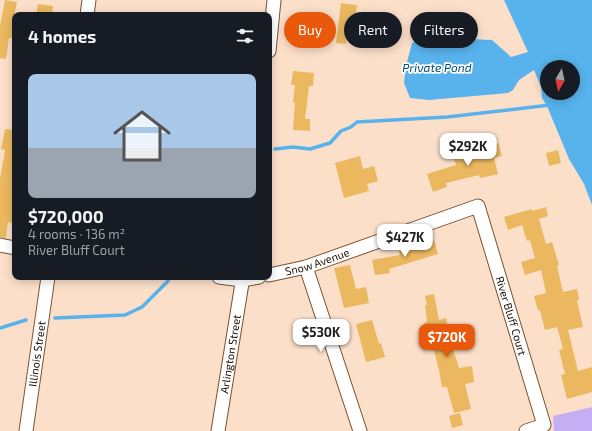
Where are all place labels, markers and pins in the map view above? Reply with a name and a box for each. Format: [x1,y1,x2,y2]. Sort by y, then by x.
pin: $292K [440,133,496,167]
pin: $427K [377,224,433,258]
pin: $530K [293,319,349,353]
pin: $720K [419,324,475,358]

